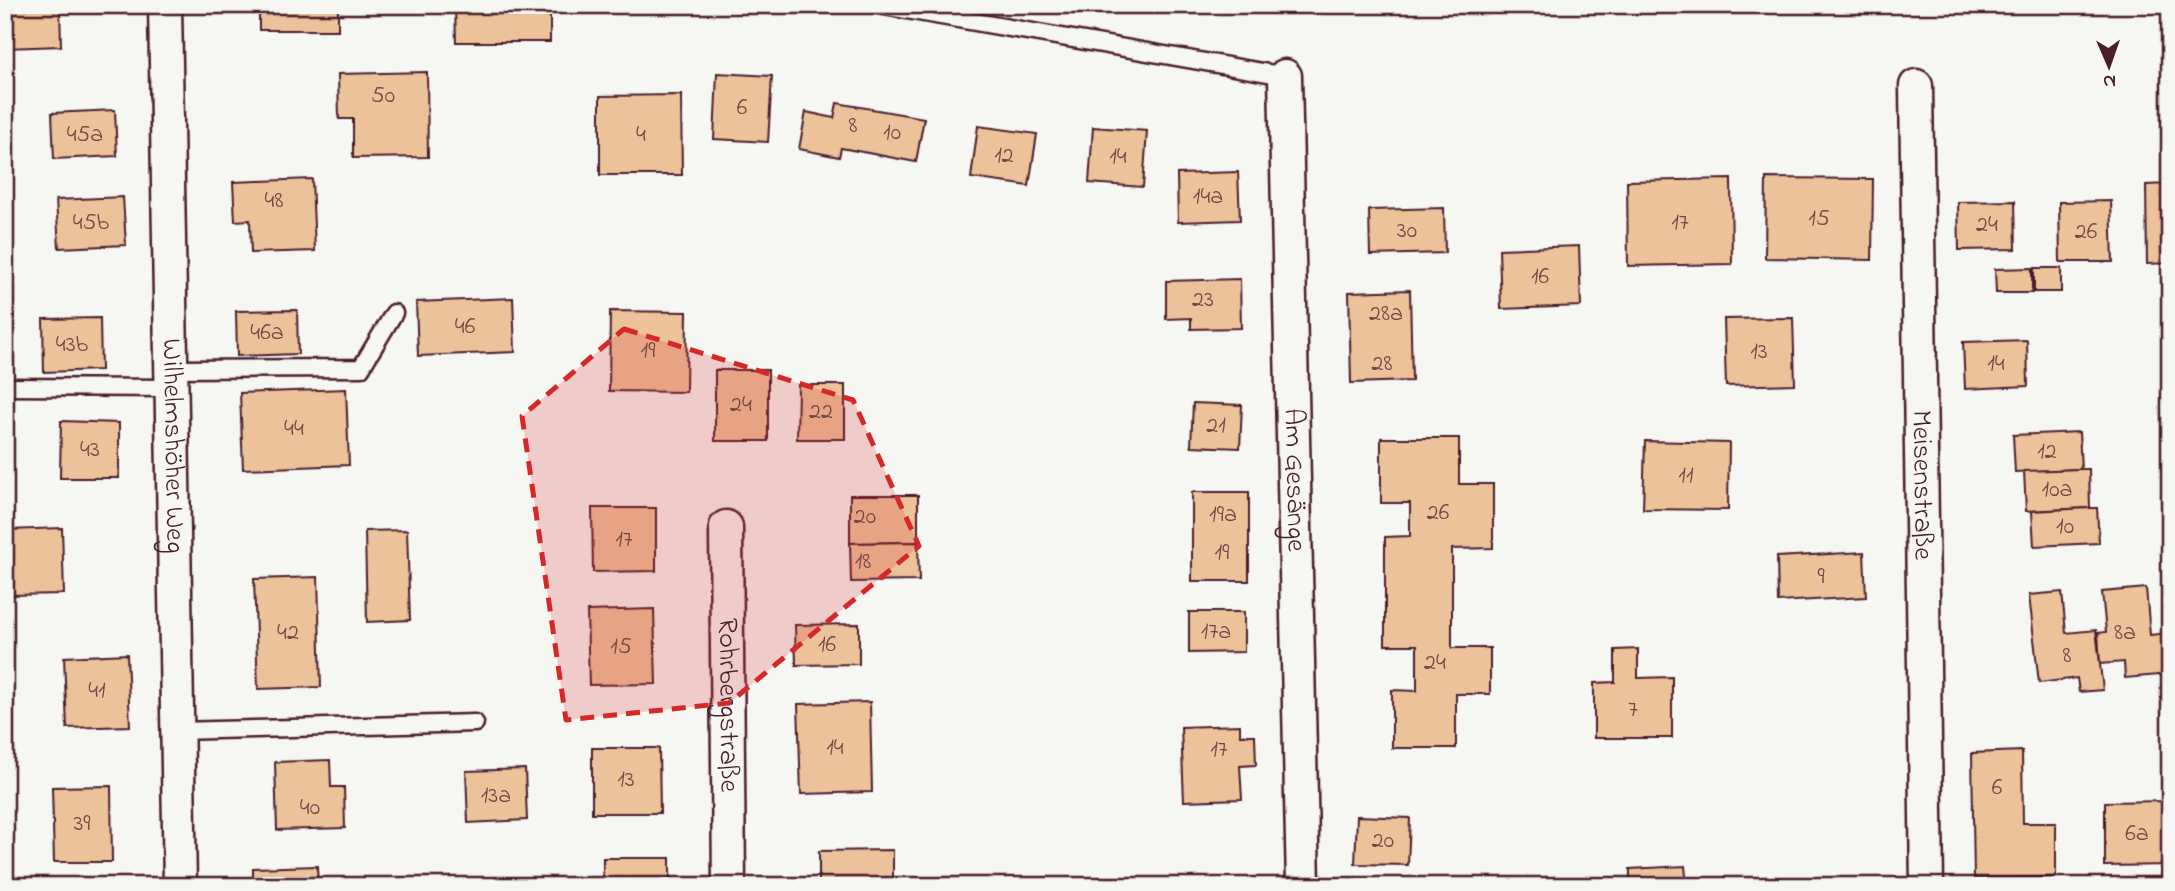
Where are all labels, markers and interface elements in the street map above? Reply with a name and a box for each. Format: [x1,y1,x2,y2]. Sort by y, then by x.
north arrow [2074,32,2144,102]
text: N [2102,67,2116,94]
house number: 50 [371,79,395,114]
house number: 6 [737,91,748,126]
house number: 8 [849,109,858,144]
house number: 10 [883,116,901,151]
house number: 45a [67,118,103,153]
house number: 4 [636,118,646,153]
house number: 12 [994,139,1014,174]
house number: 14 [1109,140,1127,175]
house number: 14a [1193,180,1223,215]
house number: 48 [265,184,283,219]
house number: 15 [1808,202,1830,237]
house number: 45b [73,206,109,241]
house number: 17 [1671,206,1689,241]
house number: 24 [1976,208,1998,243]
house number: 30 [1397,214,1417,249]
house number: 26 [2075,215,2098,250]
house number: 16 [1531,260,1550,295]
house number: 23 [1192,283,1214,318]
house number: 28a [1369,297,1403,332]
house number: 46 [455,310,476,345]
house number: 46a [250,316,284,351]
house number: 43b [56,328,89,363]
house number: 19 [641,334,656,369]
house number: 13 [1750,335,1768,370]
street label: Wilhelmshöher Weg [150,338,195,554]
house number: 28 [1372,347,1392,382]
house number: 14 [1987,347,2005,382]
house number: 24 [730,388,752,423]
house number: 22 [809,395,833,430]
street label: Am Gesänge [1272,408,1316,553]
house number: 21 [1206,409,1226,444]
street label: Meisenstraße [1900,410,1943,561]
house number: 44 [284,412,304,447]
house number: 43 [80,433,100,468]
house number: 12 [2037,435,2057,470]
house number: 11 [1678,459,1694,494]
house number: 10a [2042,473,2072,508]
house number: 26 [1427,496,1450,531]
house number: 19a [1209,498,1237,533]
house number: 20 [854,500,876,535]
house number: 10 [2056,510,2074,545]
house number: 17 [615,523,633,558]
house number: 19 [1215,536,1230,571]
house number: 18 [855,545,871,580]
house number: 9 [1817,560,1825,595]
house number: 17a [1201,615,1231,650]
house number: 42 [277,616,299,651]
house number: 8a [2114,616,2136,651]
street label: Rohrbergstraße [706,618,749,793]
house number: 16 [818,628,837,663]
house number: 15 [610,630,632,665]
house number: 8 [2063,639,2072,674]
house number: 24 [1424,646,1446,681]
house number: 41 [88,674,106,709]
house number: 7 [1628,693,1638,728]
house number: 14 [826,731,844,766]
house number: 17 [1210,733,1228,768]
house number: 13 [617,763,635,798]
house number: 6 [1992,771,2003,806]
house number: 13a [481,779,511,814]
house number: 40 [300,791,320,826]
house number: 39 [73,807,91,842]
house number: 6a [2125,817,2149,852]
house number: 20 [1372,824,1394,859]

